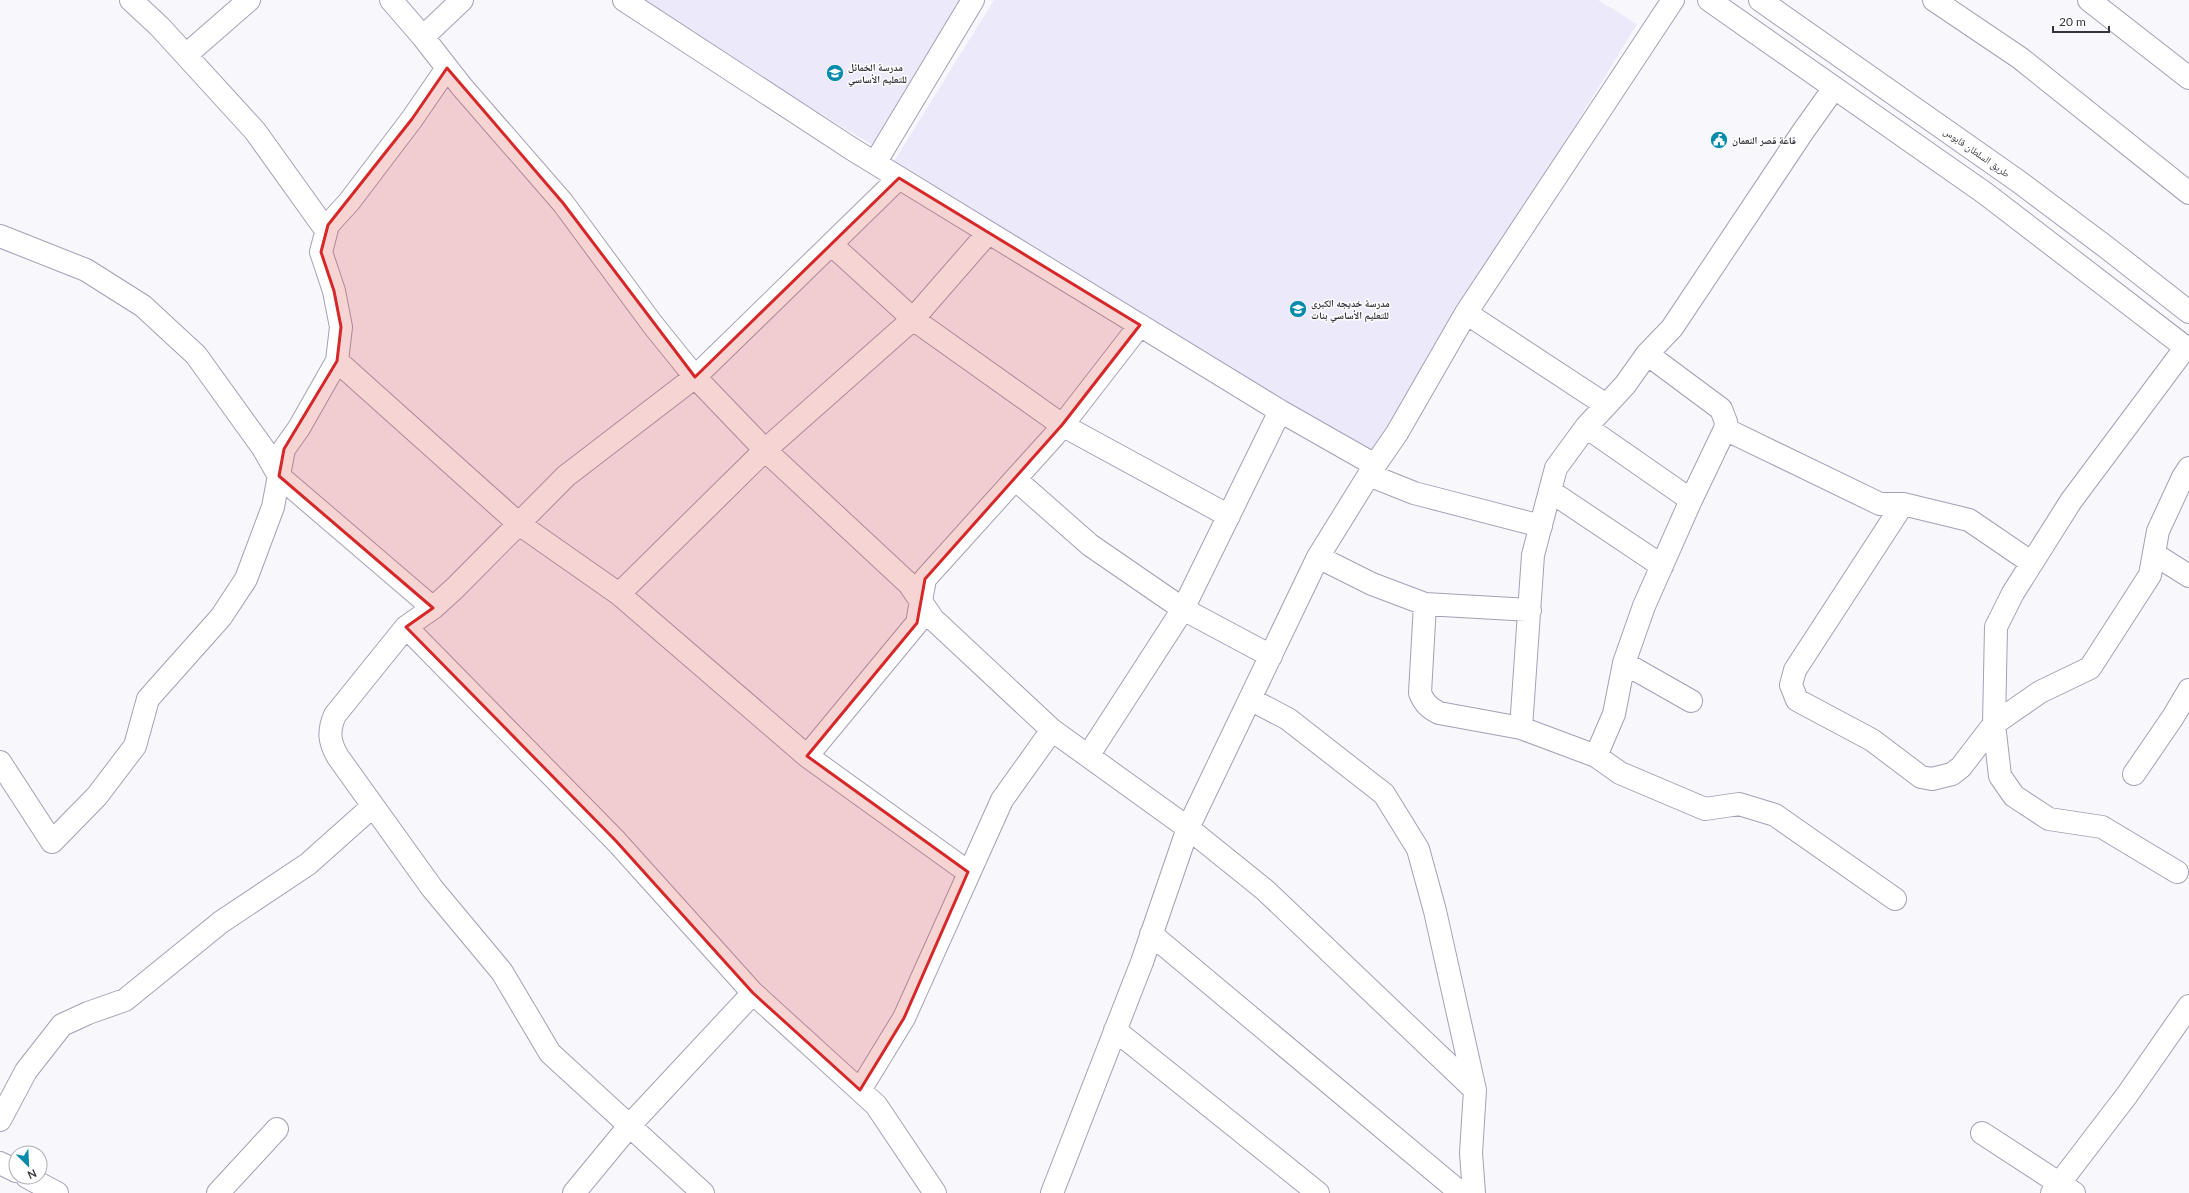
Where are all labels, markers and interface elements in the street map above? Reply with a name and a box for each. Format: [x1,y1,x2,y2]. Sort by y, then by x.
scale bar [2053,8,2109,34]
text: 20 m [2059,14,2086,29]
place label: مدرسة الخمائل للتعليم الأساسي [848,61,907,87]
school or university icon: مدرسة الخمائل للتعليم الأساسي [825,63,845,83]
street label: طريق السلطان قابوس [1941,125,2013,180]
public building icon: قاعة قصر النعمان [1709,130,1729,150]
place label: قاعة قصر النعمان [1732,134,1796,147]
place label: مدرسة خديجه الكبرى للتعليم الأساسي بنات [1311,297,1390,323]
school or university icon: مدرسة خديجه الكبرى للتعليم الأساسي بنات [1288,299,1308,319]
north arrow [8,1145,48,1185]
text: N [26,1167,39,1182]

